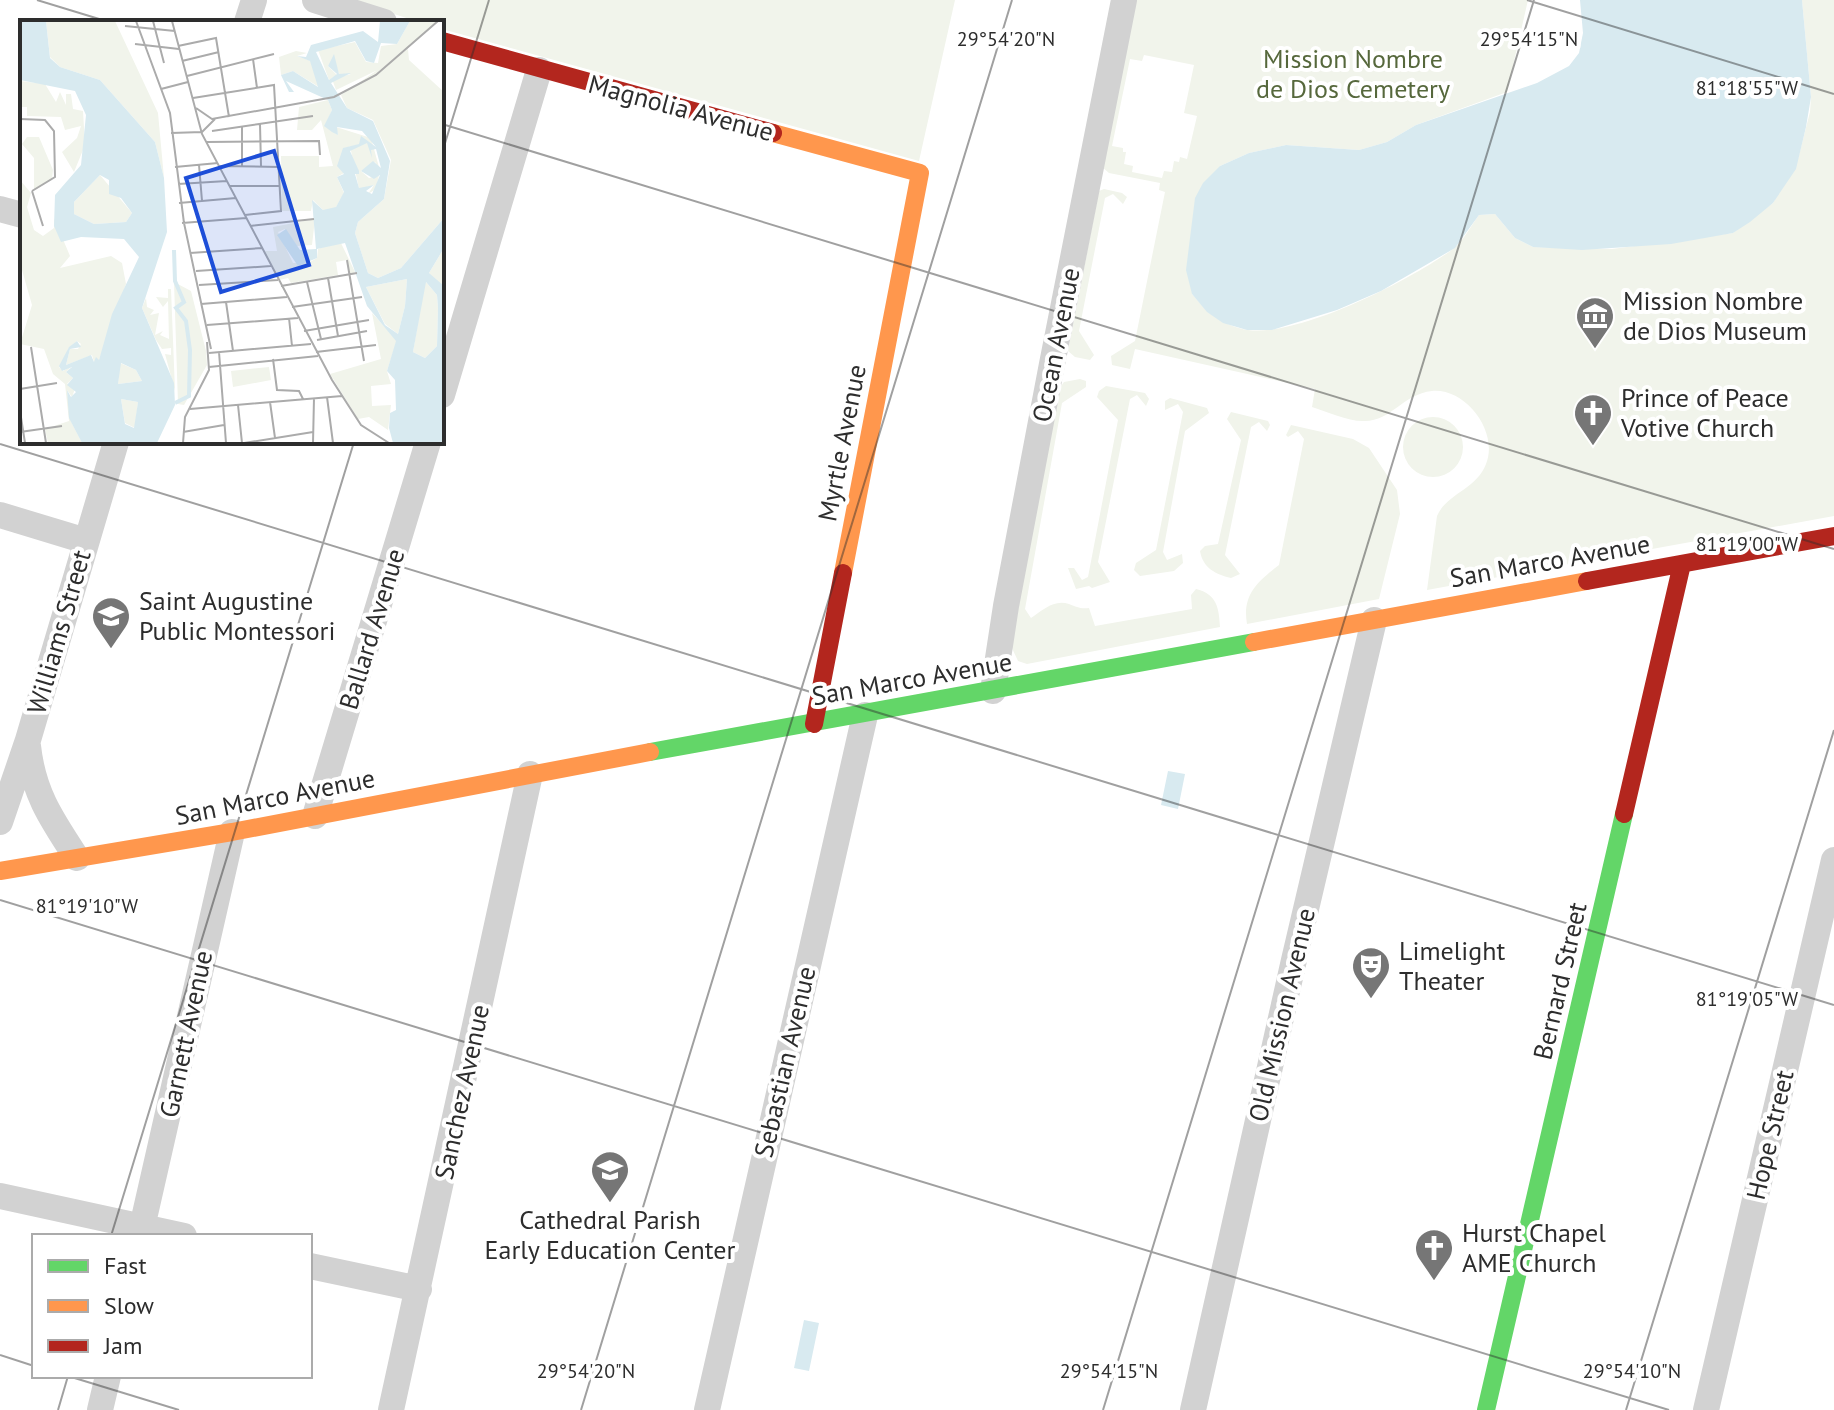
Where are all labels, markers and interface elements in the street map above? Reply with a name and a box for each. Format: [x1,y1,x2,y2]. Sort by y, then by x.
inset map [20,20,444,444]
text: 29°54'20"N [957,26,1055,52]
text: 29°54'15"N [1480,26,1578,52]
park label: Mission Nombre de Dios Cemetery [1256,42,1450,105]
street label: Magnolia Avenue [585,67,777,148]
text: 81°18'55"W [1696,75,1799,101]
street label: Ocean Avenue [1024,265,1087,425]
place label: Mission Nombre de Dios Museum [1623,284,1807,347]
museum icon: Mission Nombre de Dios Museum [1574,295,1616,350]
street label: Myrtle Avenue [810,362,873,524]
place label: Prince of Peace Votive Church [1620,381,1789,444]
church icon: Prince of Peace Votive Church [1572,392,1614,447]
street label: San Marco Avenue [1447,527,1653,594]
text: 81°19'00"W [1696,531,1799,557]
street label: Ballard Avenue [331,545,412,713]
street label: Williams Street [19,546,98,718]
place label: Saint Augustine Public Montessori [139,584,335,647]
school or university icon: Saint Augustine Public Montessori [90,595,132,650]
street label: San Marco Avenue [809,645,1015,712]
street label: San Marco Avenue [172,761,377,832]
text: 81°19'10"W [36,893,139,919]
street label: Bernard Street [1525,899,1594,1063]
street label: Old Mission Avenue [1241,905,1322,1125]
place label: Limelight Theater [1399,934,1505,997]
theatre icon: Limelight Theater [1350,945,1392,1000]
street label: Garnett Avenue [152,947,219,1120]
street label: Sebastian Avenue [746,963,823,1161]
text: 81°19'05"W [1696,986,1799,1012]
street label: Sanchez Avenue [427,1001,496,1182]
street label: Hope Street [1739,1067,1800,1203]
school or university icon: Cathedral Parish Early Education Center [589,1149,631,1204]
place label: Cathedral Parish Early Education Center [485,1203,736,1266]
place label: Hurst Chapel AME Church [1462,1216,1606,1279]
church icon: Hurst Chapel AME Church [1413,1227,1455,1282]
legend [32,1234,312,1378]
text: Fast [104,1250,147,1281]
text: Slow [104,1290,154,1321]
text: Jam [103,1330,142,1361]
text: 29°54'20"N [537,1358,635,1384]
text: 29°54'15"N [1060,1358,1158,1384]
text: 29°54'10"N [1583,1358,1681,1384]

